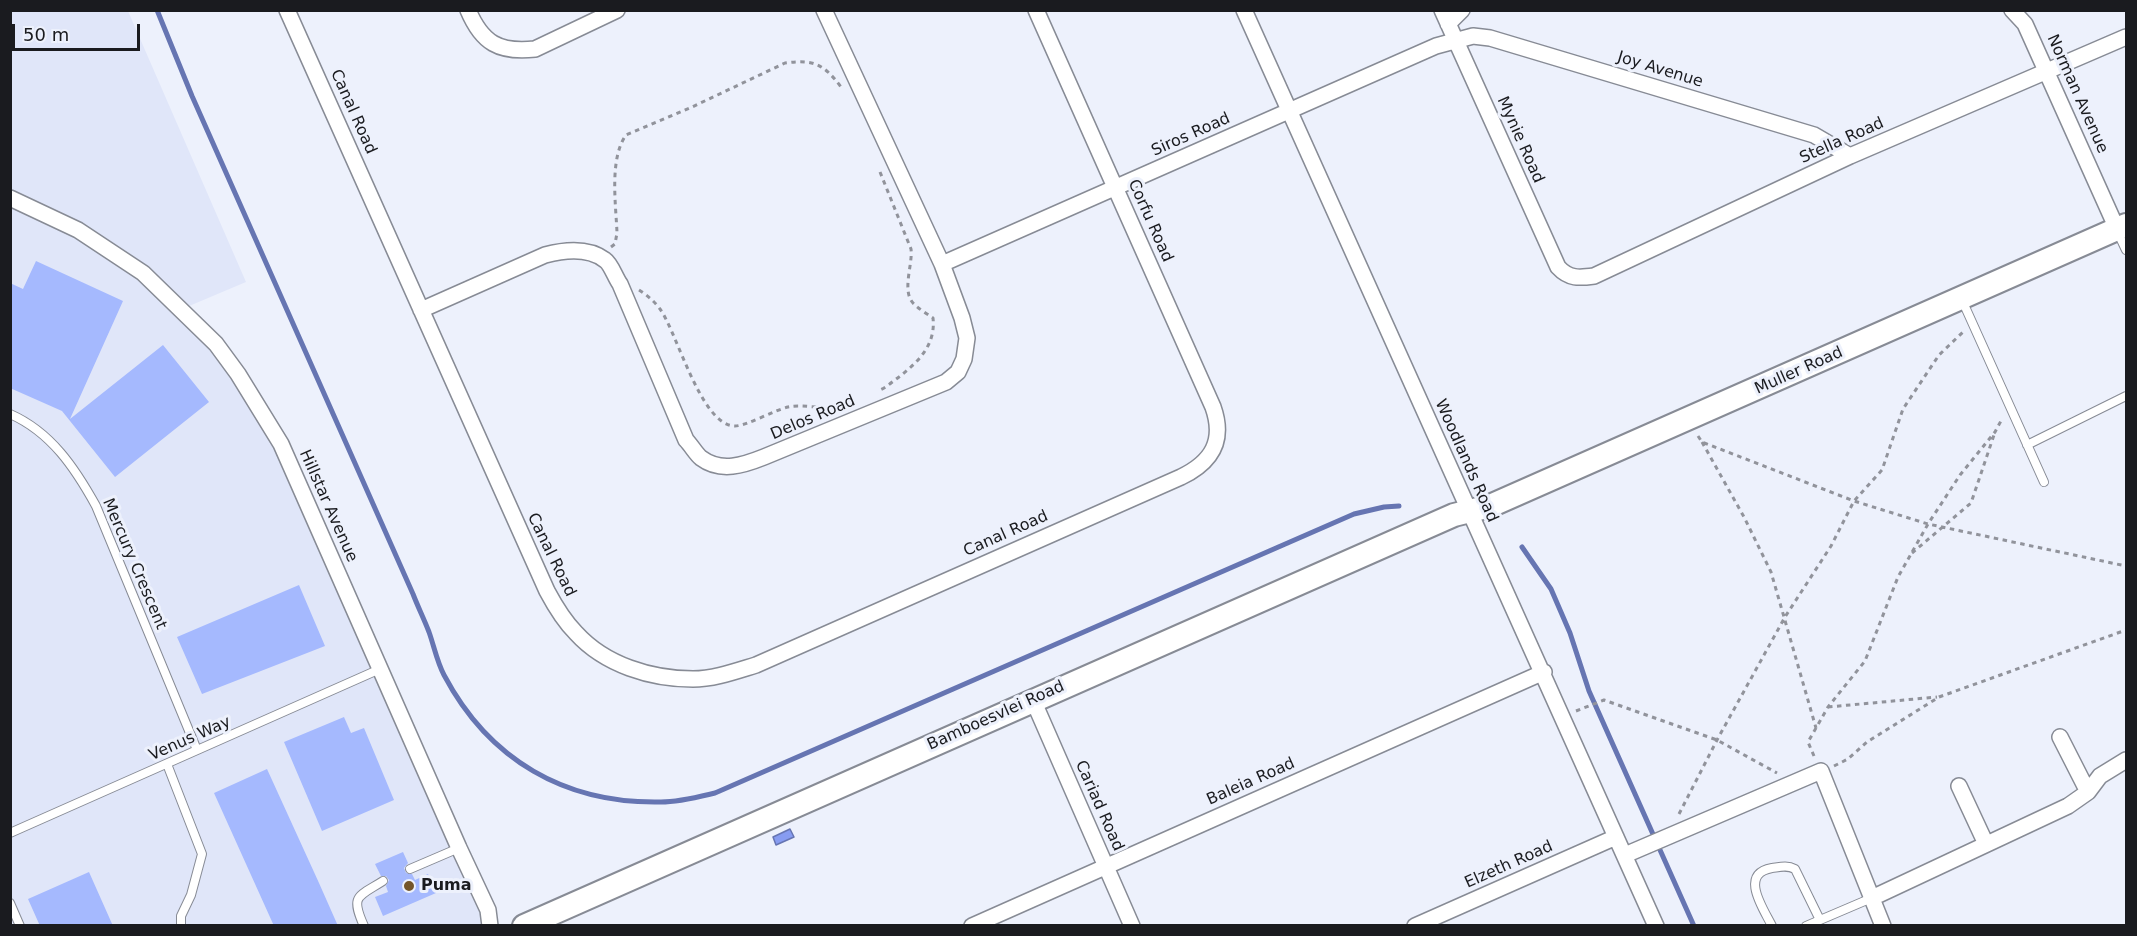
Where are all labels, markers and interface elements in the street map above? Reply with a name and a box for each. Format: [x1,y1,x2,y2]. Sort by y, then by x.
scale bar [15,12,142,50]
text: 50 m [23,24,69,45]
street label: Norman Avenue [2042,32,2112,156]
street label: Joy Avenue [1615,48,1705,92]
street label: Canal Road [326,67,380,157]
street label: Mynie Road [1492,94,1548,186]
street label: Siros Road [1149,109,1233,161]
street label: Stella Road [1797,114,1887,168]
street label: Corfu Road [1123,177,1177,265]
street label: Muller Road [1752,343,1846,399]
street label: Delos Road [768,392,858,444]
street label: Woodlands Road [1430,396,1502,526]
street label: Hillstar Avenue [295,447,361,565]
street label: Mercury Crescent [98,496,170,632]
street label: Canal Road [961,507,1051,561]
street label: Canal Road [523,510,579,600]
street label: Bamboesvlei Road [925,677,1067,755]
street label: Venus Way [146,712,234,766]
street label: Baleia Road [1204,754,1298,810]
street label: Cariad Road [1070,758,1128,854]
street label: Elzeth Road [1462,837,1556,893]
place label: Puma [421,876,472,896]
marker: Puma [402,879,416,893]

